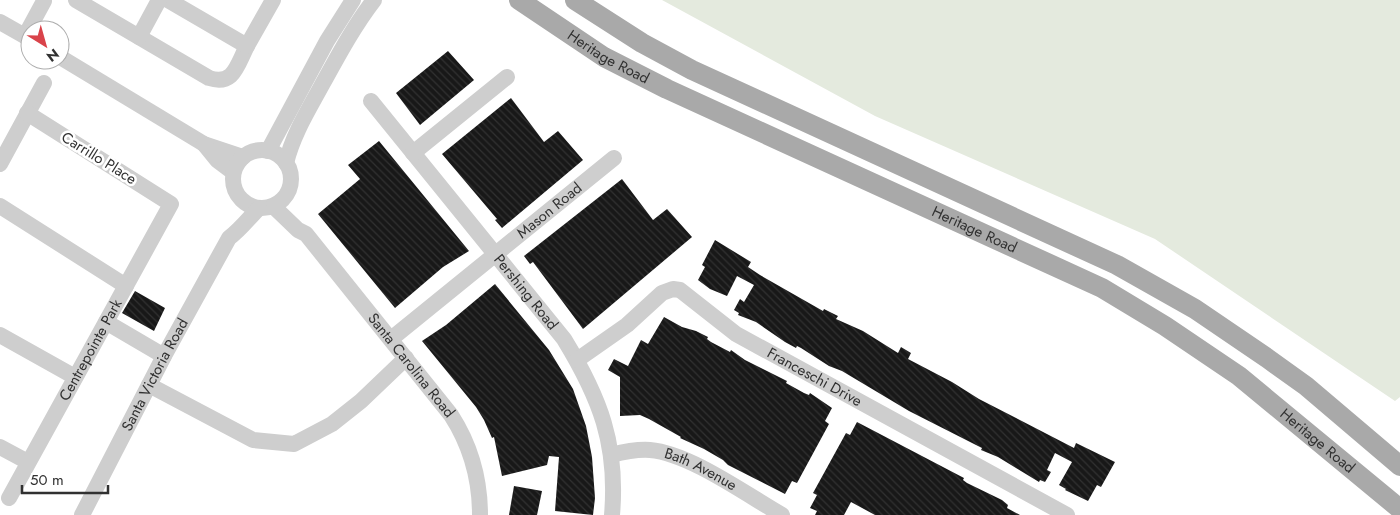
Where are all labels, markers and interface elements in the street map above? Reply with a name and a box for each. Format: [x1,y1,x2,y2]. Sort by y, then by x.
north arrow [20,20,70,70]
street label: Heritage Road [563,24,653,89]
text: N [42,44,63,67]
street label: Carrillo Place [57,126,141,190]
street label: Mason Road [512,177,587,244]
street label: Heritage Road [928,201,1021,259]
street label: Pershing Road [488,249,563,335]
street label: Centrepointe Park [54,295,128,405]
street label: Santa Carolina Road [362,308,460,423]
street label: Santa Victoria Road [116,314,194,435]
street label: Franceschi Drive [763,342,866,412]
street label: Heritage Road [1275,403,1360,478]
street label: Bath Avenue [662,442,741,496]
scale bar [22,462,109,494]
text: 50 m [30,469,64,491]

